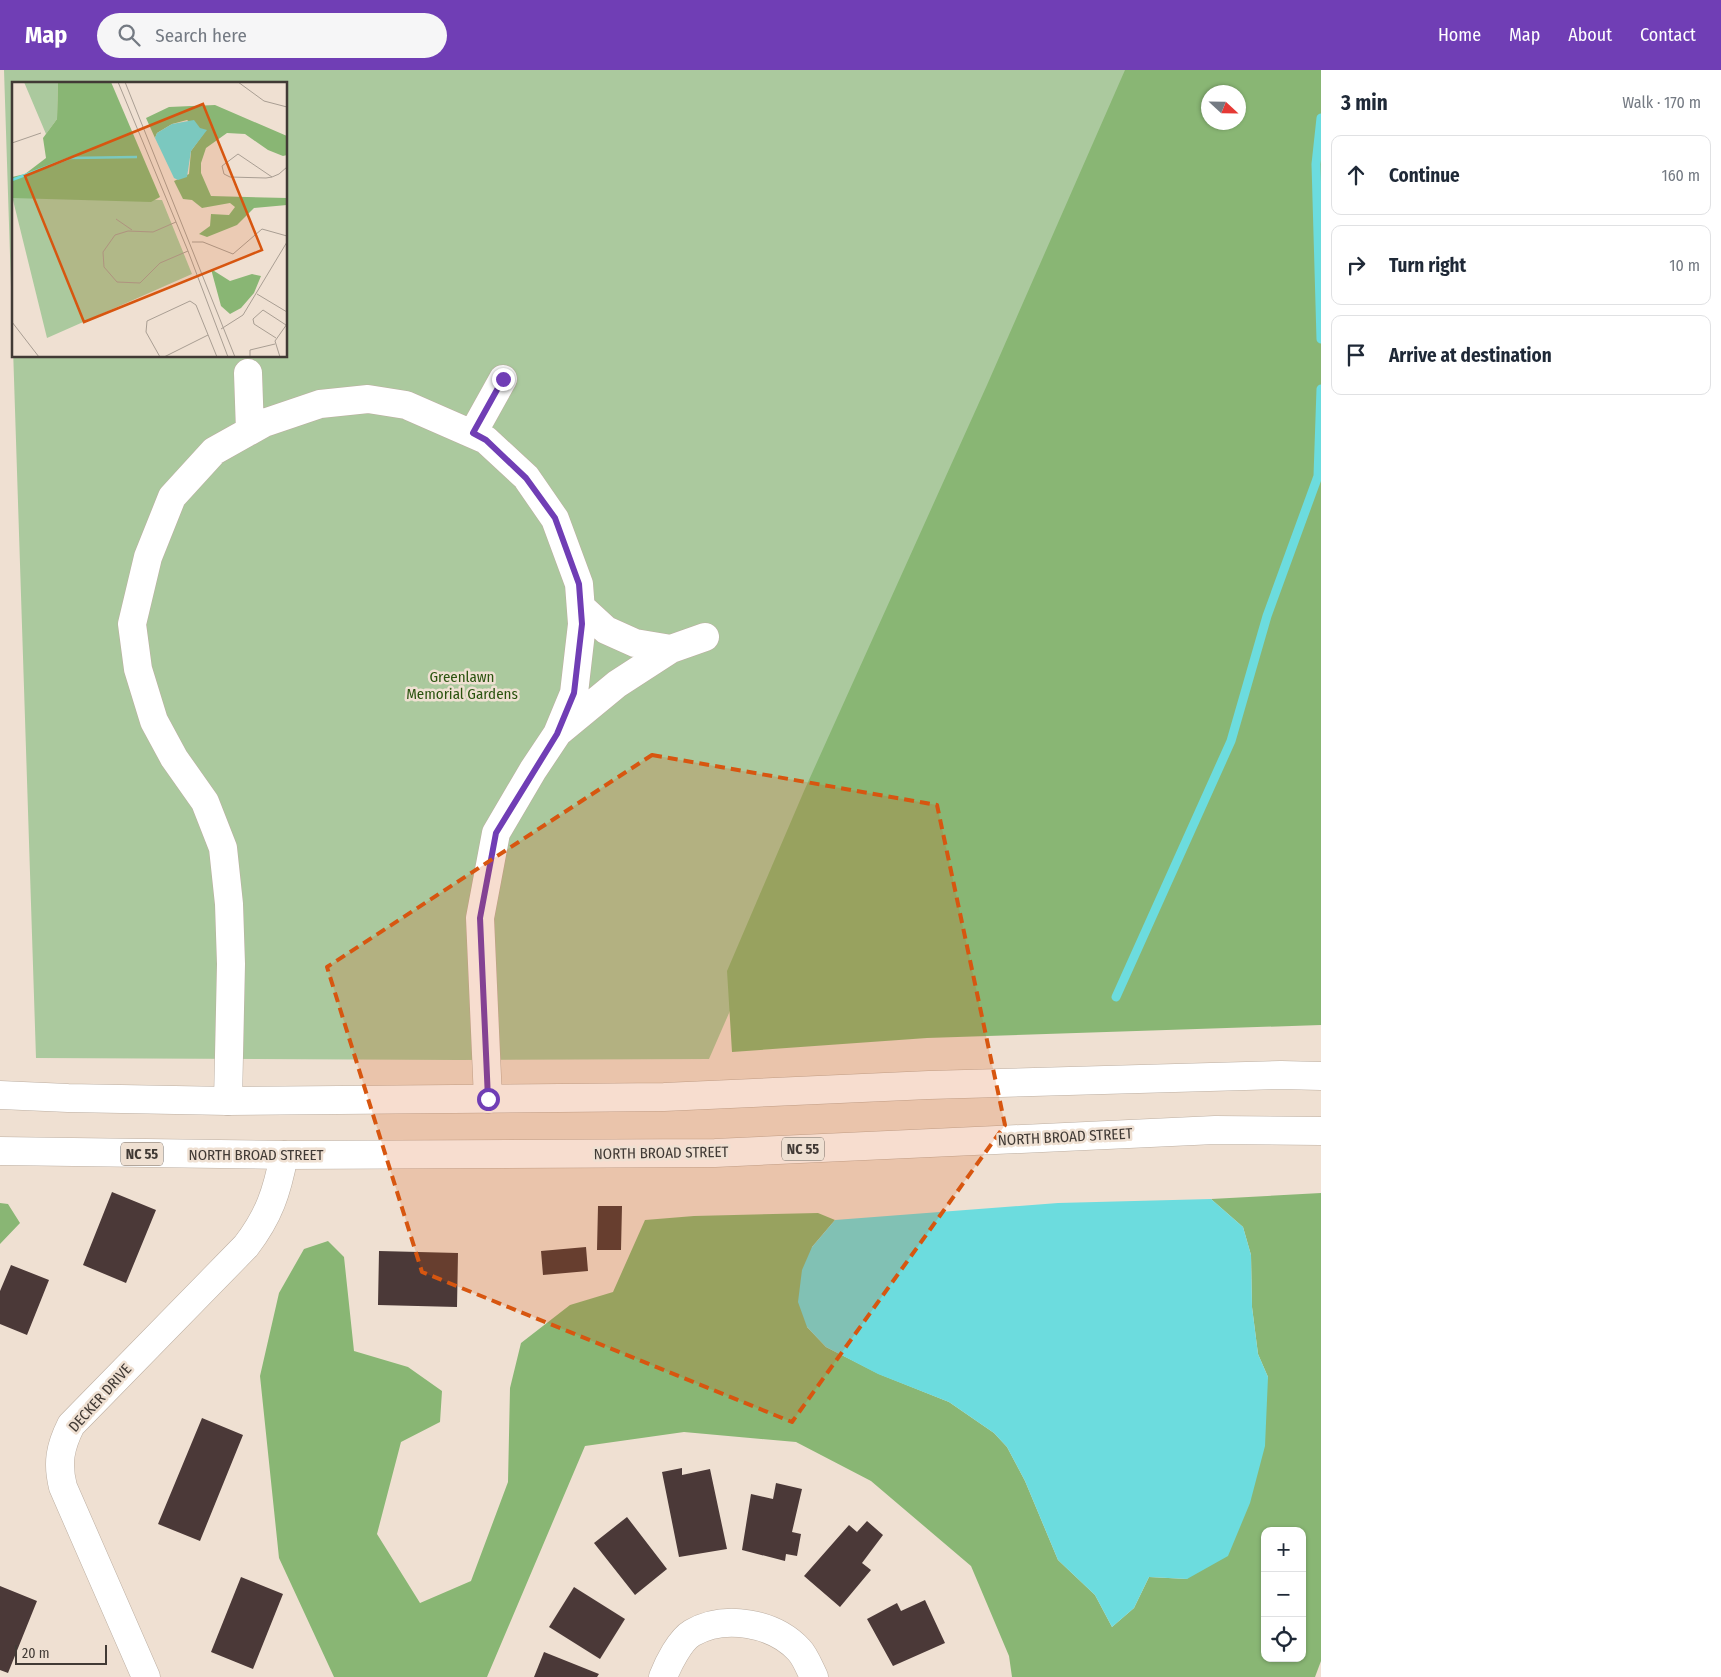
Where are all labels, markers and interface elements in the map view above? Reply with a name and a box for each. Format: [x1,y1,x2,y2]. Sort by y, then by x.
search box [97,13,447,58]
text: Map [25,21,67,49]
icon: search [115,21,143,49]
text: Search here [155,24,247,47]
text: Home [1438,24,1481,46]
text: Map [1509,24,1540,46]
text: About [1568,24,1612,46]
text: Contact [1640,24,1696,46]
inset map [12,82,288,358]
north arrow [1201,85,1246,130]
text: 3 min [1341,90,1388,116]
text: Walk · 170 m [1622,93,1701,112]
icon: ahead [1342,161,1370,189]
text: Continue [1389,164,1460,187]
text: 160 m [1661,166,1700,185]
icon: right [1342,251,1370,279]
text: Turn right [1389,254,1466,277]
text: 10 m [1669,256,1700,275]
icon: arrive [1342,341,1370,369]
text: Arrive at destination [1389,344,1552,367]
route end [492,368,515,391]
park label: Greenlawn Memorial Gardens [406,668,518,703]
route start [477,1088,500,1111]
street label: NORTH BROAD STREET [997,1124,1133,1150]
road number: NC 55 [782,1138,824,1160]
road number: NC 55 [121,1142,163,1166]
street label: NORTH BROAD STREET [593,1143,729,1163]
street label: NORTH BROAD STREET [189,1146,323,1164]
street label: DECKER DRIVE [65,1360,135,1436]
map controls [1261,1527,1306,1662]
button: + [1261,1527,1306,1572]
button: − [1261,1572,1306,1617]
button: locate [1261,1617,1306,1662]
scale bar [15,1642,108,1665]
text: 20 m [22,1645,50,1662]

